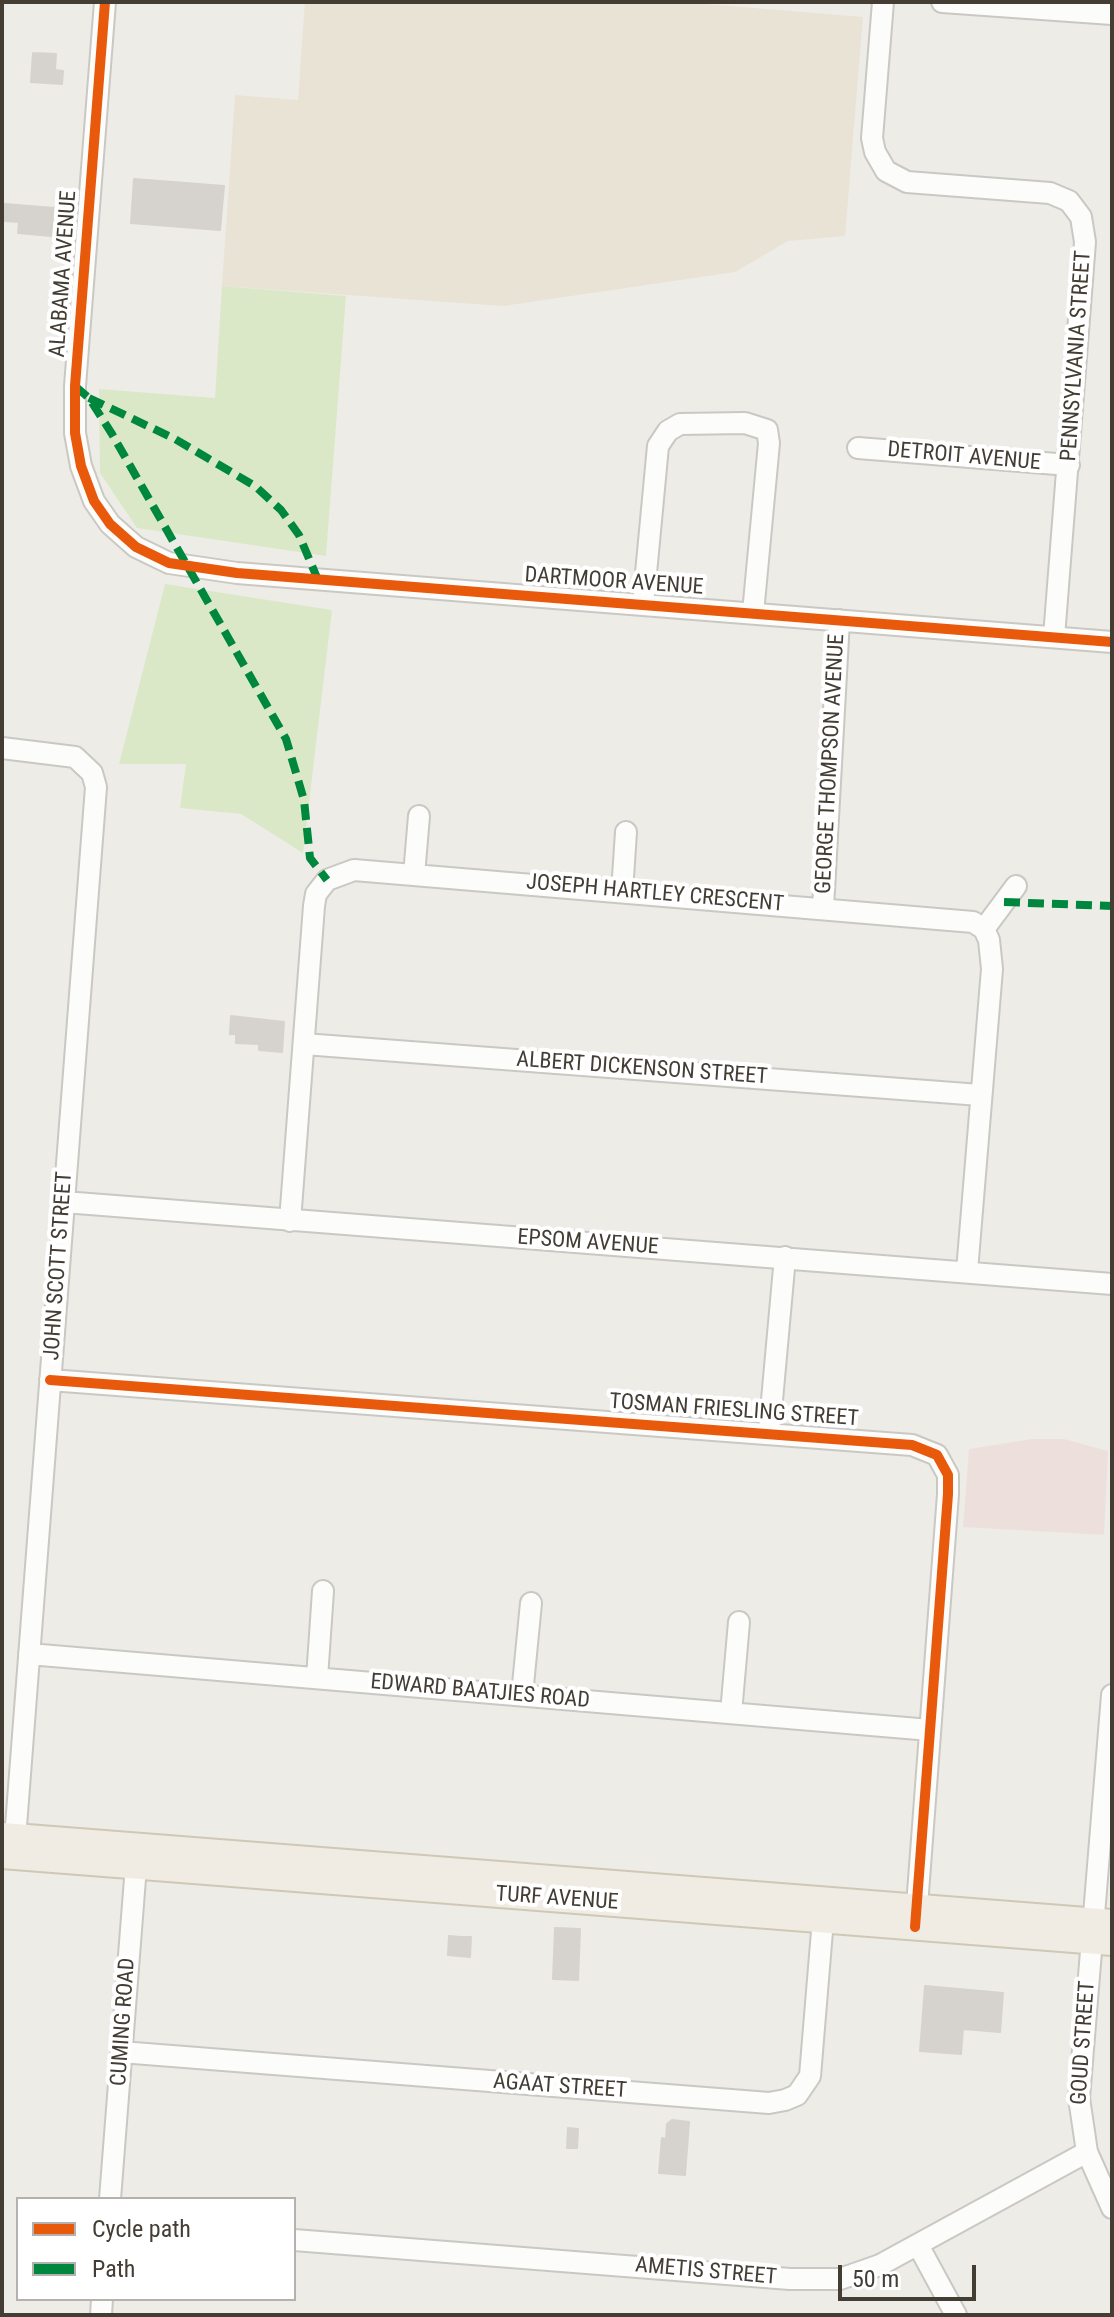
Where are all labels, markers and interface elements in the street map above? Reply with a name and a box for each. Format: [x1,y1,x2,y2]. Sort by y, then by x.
street label: ALABAMA AVENUE [45,190,83,358]
street label: PENNSYLVANIA STREET [1056,250,1098,462]
street label: DETROIT AVENUE [886,437,1042,477]
street label: DARTMOOR AVENUE [524,563,704,601]
street label: GEORGE THOMPSON AVENUE [811,633,851,895]
street label: JOSEPH HARTLEY CRESCENT [525,870,785,918]
street label: ALBERT DICKENSON STREET [515,1047,769,1091]
street label: JOHN SCOTT STREET [39,1171,79,1361]
street label: EPSOM AVENUE [517,1225,659,1261]
street label: TOSMAN FRIESLING STREET [608,1389,860,1433]
street label: EDWARD BAATJIES ROAD [369,1669,591,1715]
street label: TURF AVENUE [495,1882,619,1916]
street label: CUMING ROAD [106,1957,142,2087]
street label: GOUD STREET [1066,1980,1102,2106]
street label: AGAAT STREET [492,2069,628,2105]
legend [16,2197,296,2301]
text: Cycle path [92,2215,191,2243]
scale bar [842,2249,980,2299]
street label: AMETIS STREET [634,2253,778,2291]
text: Path [92,2255,135,2283]
text: 50 m [852,2265,899,2293]

